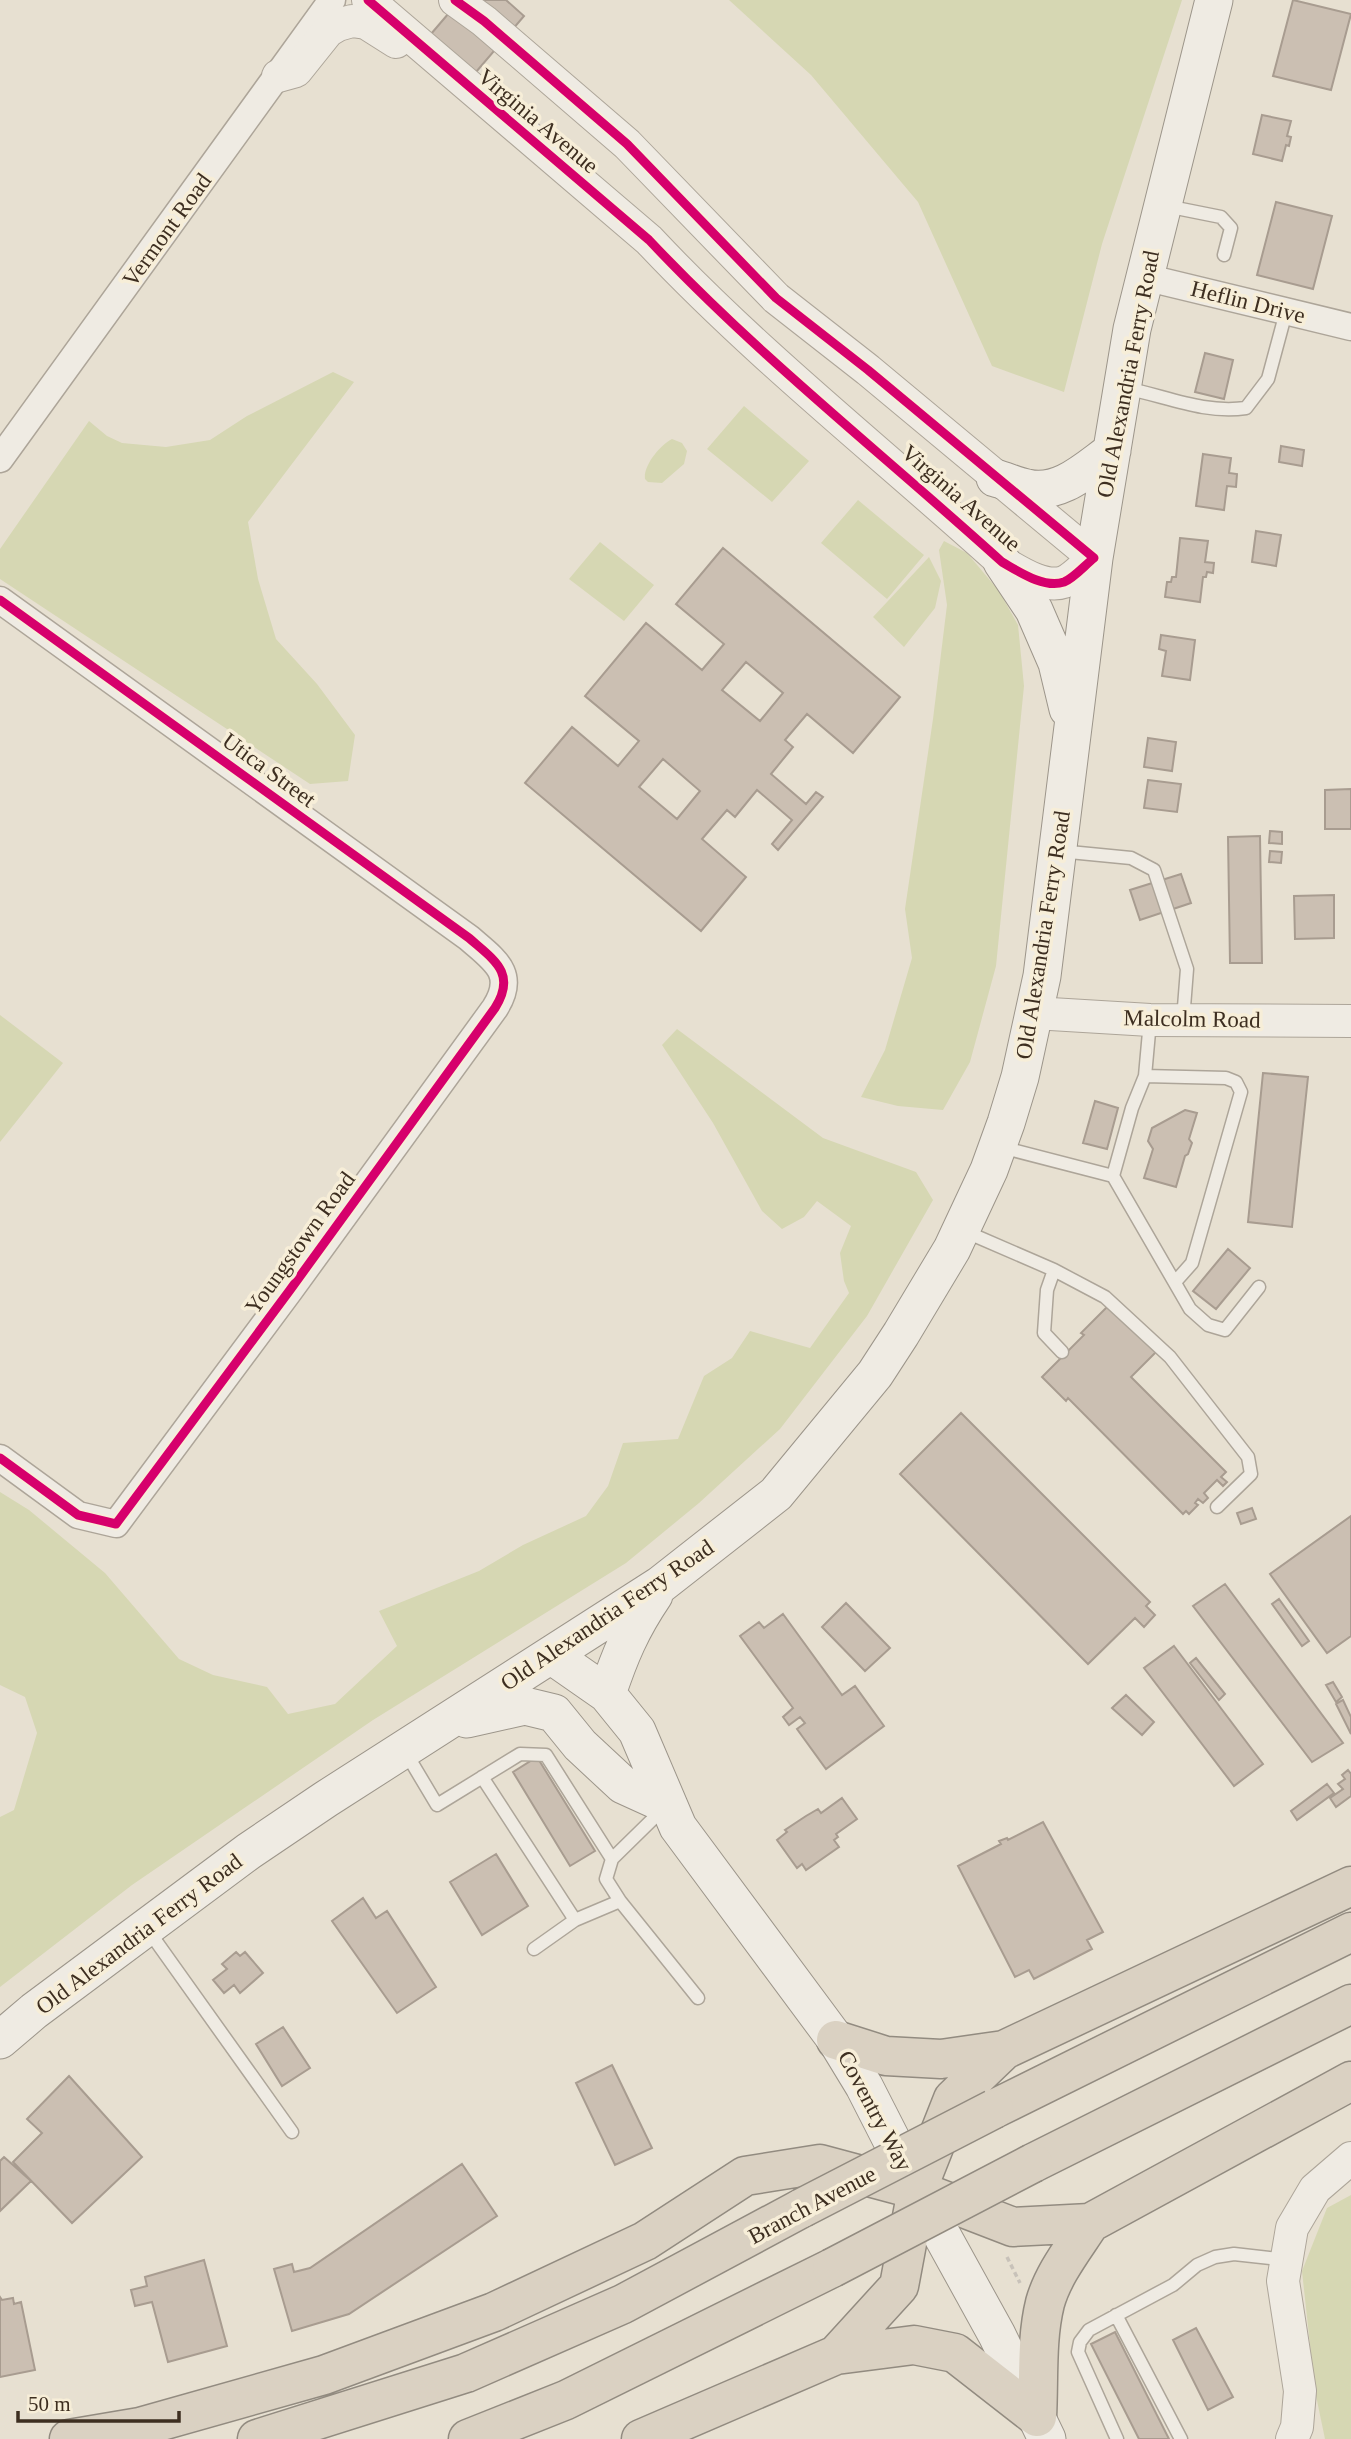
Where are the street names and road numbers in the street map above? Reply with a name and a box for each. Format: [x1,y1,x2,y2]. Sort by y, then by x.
street label: Virginia Avenue [473,63,603,179]
street label: Vermont Road [118,168,217,291]
street label: Old Alexandria Ferry Road [1092,248,1164,500]
street label: Heflin Drive [1188,276,1308,328]
street label: Virginia Avenue [897,440,1025,556]
street label: Utica Street [217,728,321,813]
street label: Old Alexandria Ferry Road [1011,809,1075,1061]
street label: Malcolm Road [1123,1005,1261,1033]
street label: Youngstown Road [240,1167,360,1319]
street label: Old Alexandria Ferry Road [496,1534,718,1696]
street label: Old Alexandria Ferry Road [31,1848,247,2020]
street label: Coventry Way [833,2047,917,2176]
street label: Branch Avenue [744,2161,880,2249]

